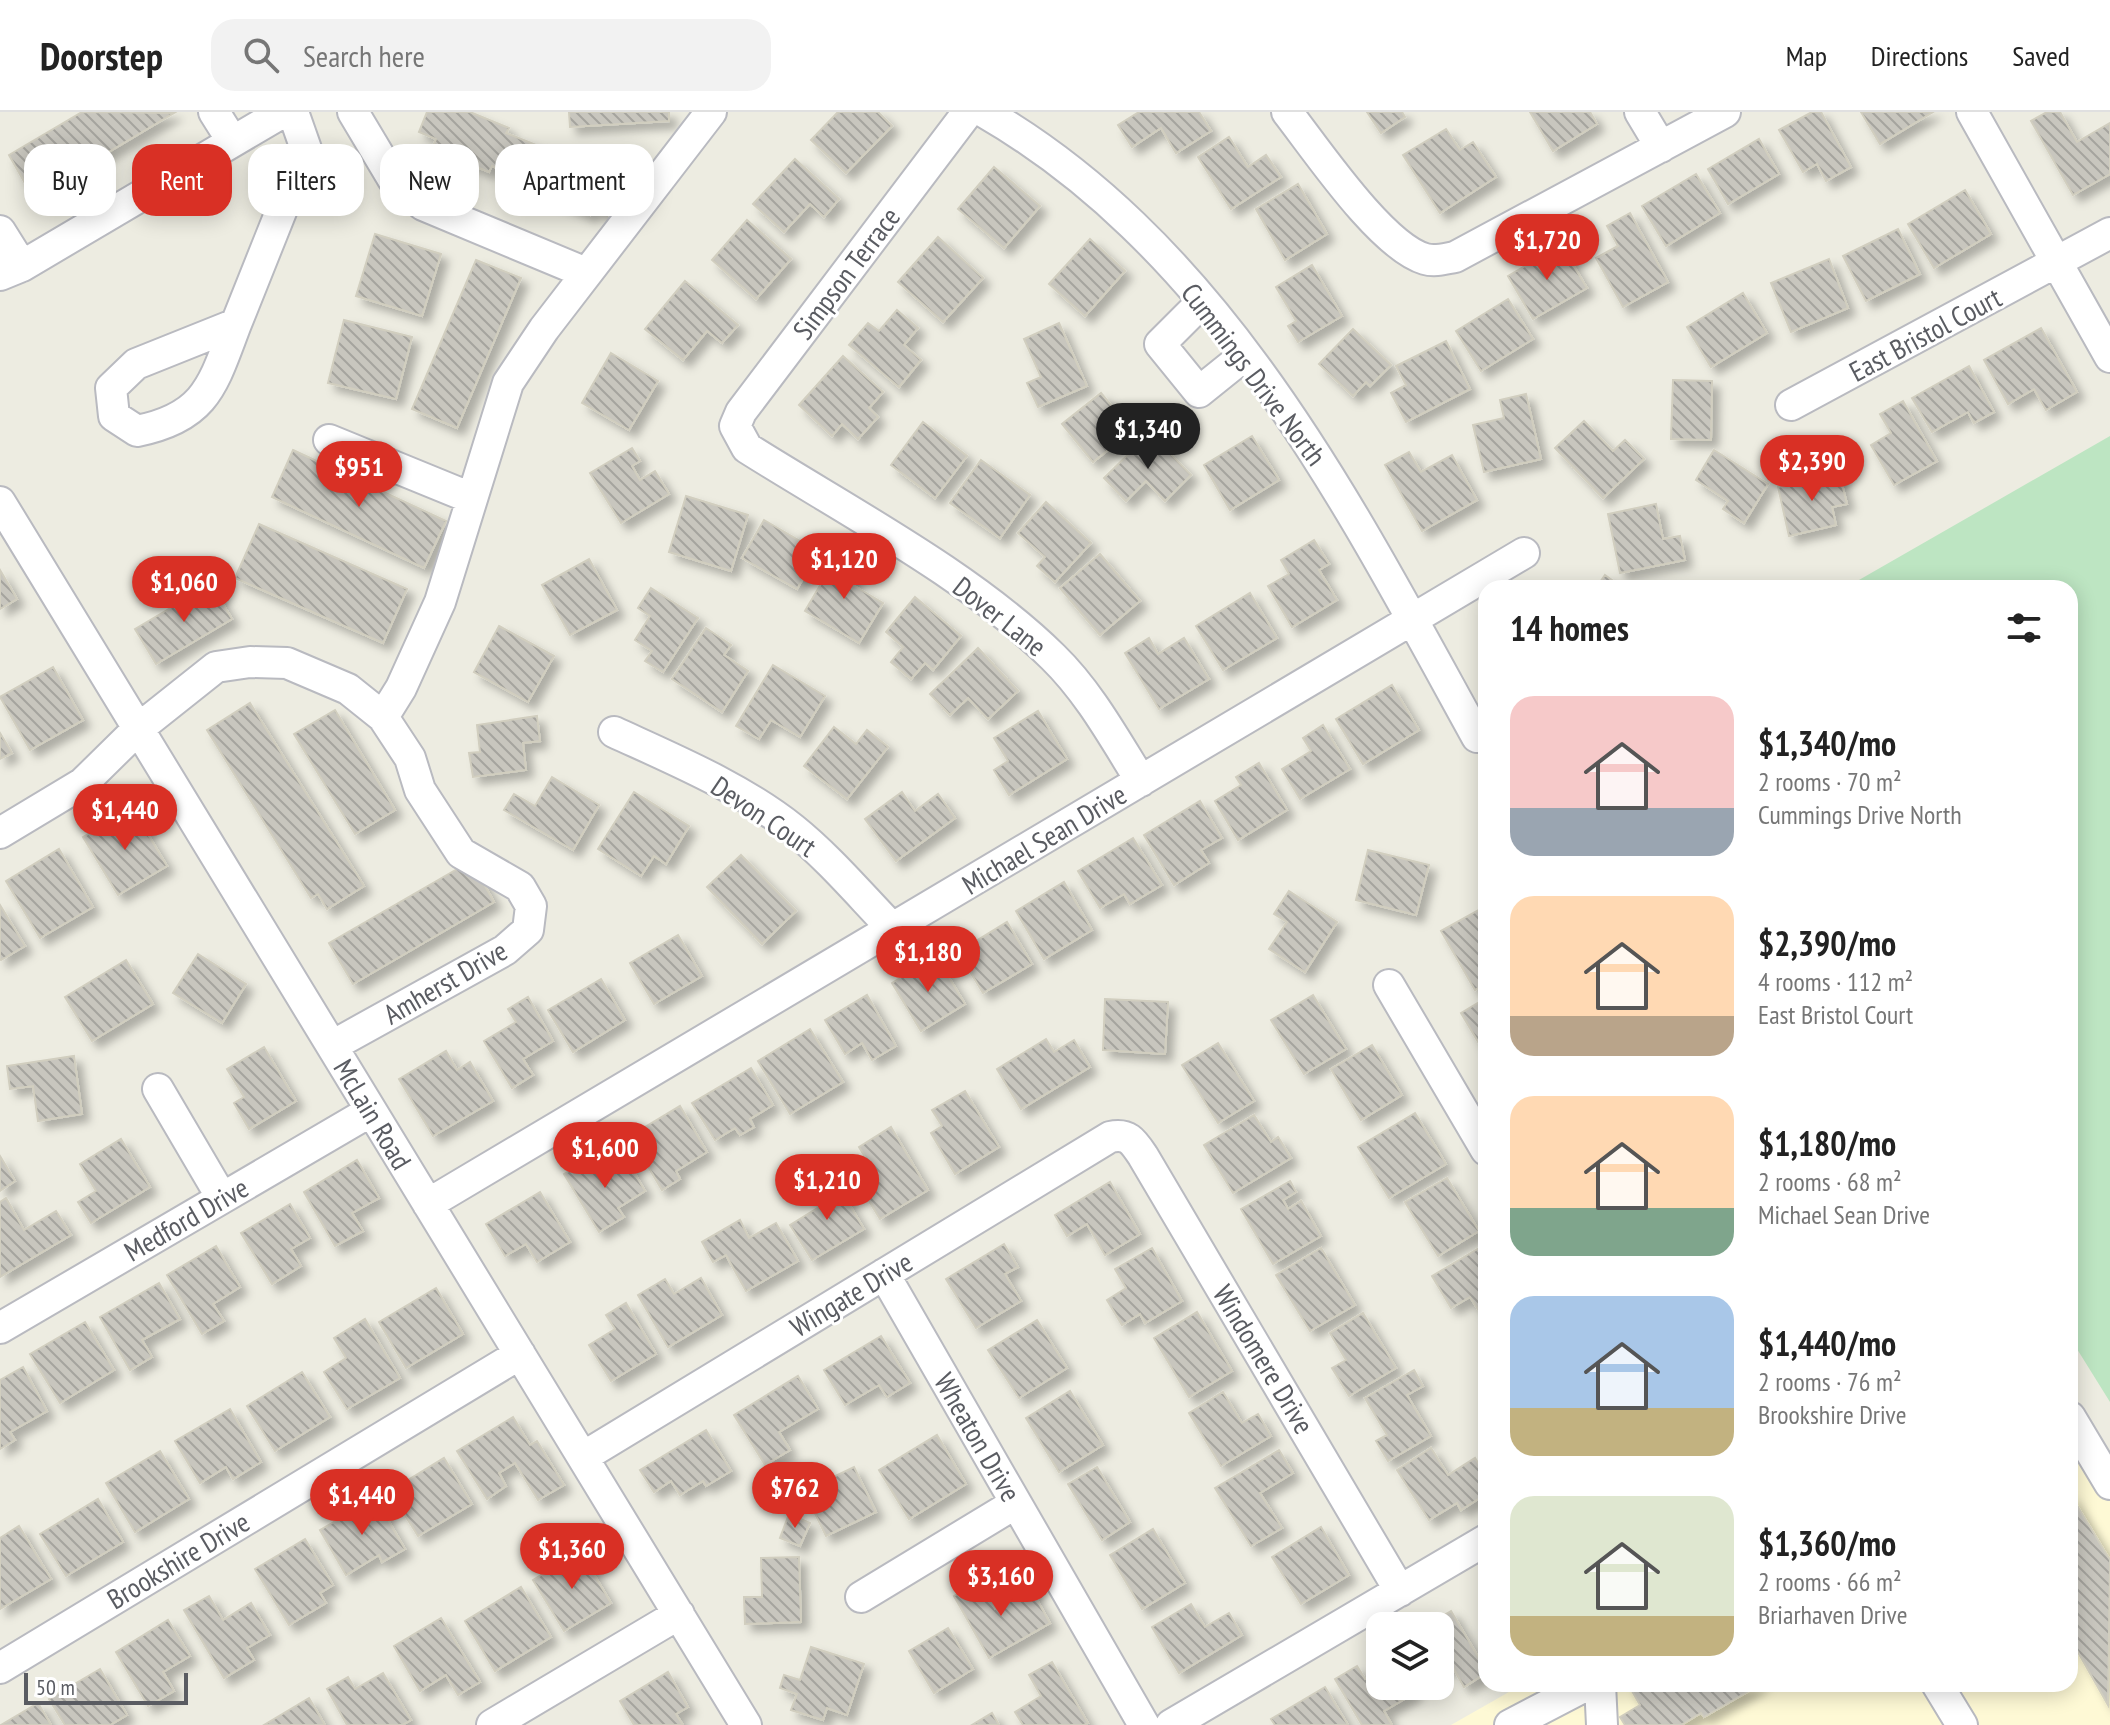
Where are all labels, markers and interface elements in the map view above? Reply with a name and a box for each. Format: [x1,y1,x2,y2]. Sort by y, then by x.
search box [211,19,771,91]
text: Doorstep [40,31,163,80]
icon: search [239,33,283,77]
text: Search here [303,36,425,75]
text: Map [1786,37,1827,74]
text: Directions [1871,37,1968,74]
text: Saved [2012,37,2070,74]
chip: Buy [24,144,116,216]
chip: Rent [132,144,232,216]
chip: Filters [248,144,364,216]
chip: New [380,144,479,216]
chip: Apartment [495,144,654,216]
street label: Simpson Terrace [784,199,908,347]
pin: $1,720 [1482,214,1612,282]
text: $1,720 [1513,223,1581,256]
street label: Cummings Drive North [1173,275,1335,473]
street label: East Bristol Court [1843,278,2008,390]
pin: $1,340 [1083,403,1213,471]
text: $1,340 [1114,412,1182,445]
pin: $2,390 [1747,435,1877,503]
pin: $951 [312,441,406,509]
text: $2,390 [1778,444,1846,477]
text: $951 [334,450,384,483]
pin: $1,120 [779,533,909,601]
text: $1,120 [810,542,878,575]
pin: $1,060 [119,556,249,624]
text: $1,060 [150,565,218,598]
street label: Dover Lane [946,568,1054,664]
text: 14 homes [1510,606,1629,650]
icon: filters [2002,606,2046,650]
text: $1,340/mo [1758,721,1896,765]
icon: home [1574,728,1670,824]
text: 2 rooms · 70 m² [1758,765,1902,798]
street label: Devon Court [704,767,824,865]
street label: Michael Sean Drive [955,775,1133,903]
pin: $1,440 [60,784,190,852]
text: $1,440 [91,793,159,826]
text: Cummings Drive North [1758,798,1962,831]
text: $2,390/mo [1758,921,1896,965]
pin: $1,180 [863,926,993,994]
icon: home [1574,928,1670,1024]
street label: Amherst Drive [376,932,514,1032]
text: $1,180 [894,935,962,968]
text: 4 rooms · 112 m² [1758,965,1913,998]
text: East Bristol Court [1758,998,1913,1031]
street label: McLain Road [326,1052,420,1176]
text: $1,180/mo [1758,1121,1896,1165]
pin: $1,600 [540,1122,670,1190]
icon: home [1574,1128,1670,1224]
text: $1,600 [571,1131,639,1164]
pin: $1,210 [762,1154,892,1222]
text: $1,210 [793,1163,861,1196]
text: 2 rooms · 68 m² [1758,1165,1902,1198]
street label: Medford Drive [117,1169,255,1269]
text: Michael Sean Drive [1758,1198,1930,1231]
street label: Wingate Drive [783,1243,919,1345]
street label: Windomere Drive [1205,1278,1323,1440]
text: $1,440/mo [1758,1321,1896,1365]
icon: home [1574,1328,1670,1424]
text: 2 rooms · 76 m² [1758,1365,1902,1398]
street label: Wheaton Drive [926,1366,1030,1508]
text: Brookshire Drive [1758,1398,1906,1431]
pin: $762 [748,1462,842,1530]
pin: $1,440 [297,1469,427,1537]
text: $762 [770,1471,820,1504]
text: $1,440 [328,1478,396,1511]
street label: Brookshire Drive [100,1503,256,1617]
text: $1,360/mo [1758,1521,1896,1565]
pin: $1,360 [507,1523,637,1591]
icon: home [1574,1528,1670,1624]
text: $1,360 [538,1532,606,1565]
pin: $3,160 [936,1550,1066,1618]
text: $3,160 [967,1559,1035,1592]
text: 2 rooms · 66 m² [1758,1565,1902,1598]
text: Briarhaven Drive [1758,1598,1907,1631]
map controls [1366,1612,1454,1700]
button: layers [1366,1612,1454,1700]
scale bar [24,1669,188,1705]
text: 50 m [36,1673,75,1701]

